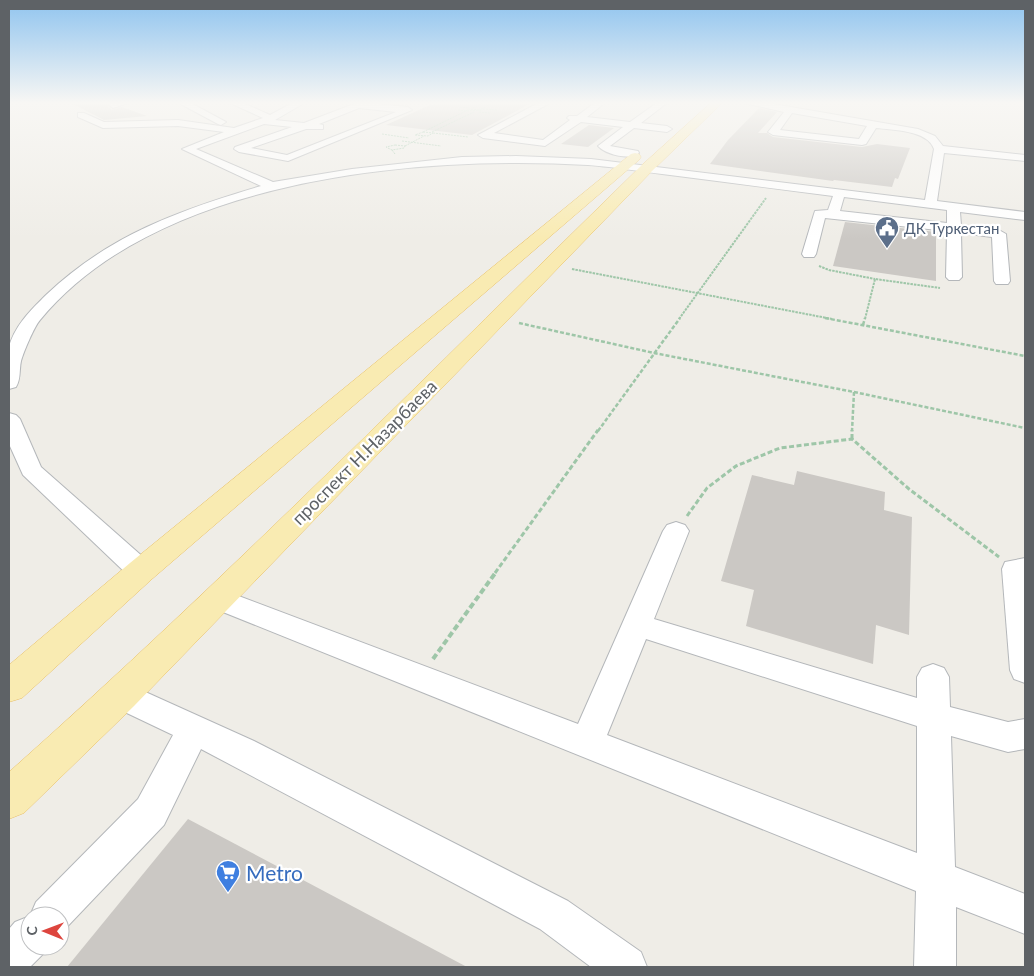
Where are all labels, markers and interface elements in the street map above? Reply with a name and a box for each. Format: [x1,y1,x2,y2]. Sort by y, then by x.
public building icon: ДК Туркестан [874,215,900,249]
place label: ДК Туркестан [904,219,999,237]
street label: проспект Н.Назарбаева [287,375,441,529]
supermarket icon: Metro [215,859,241,893]
place label: Metro [246,860,303,885]
north arrow [20,906,70,956]
text: С [23,925,40,936]

